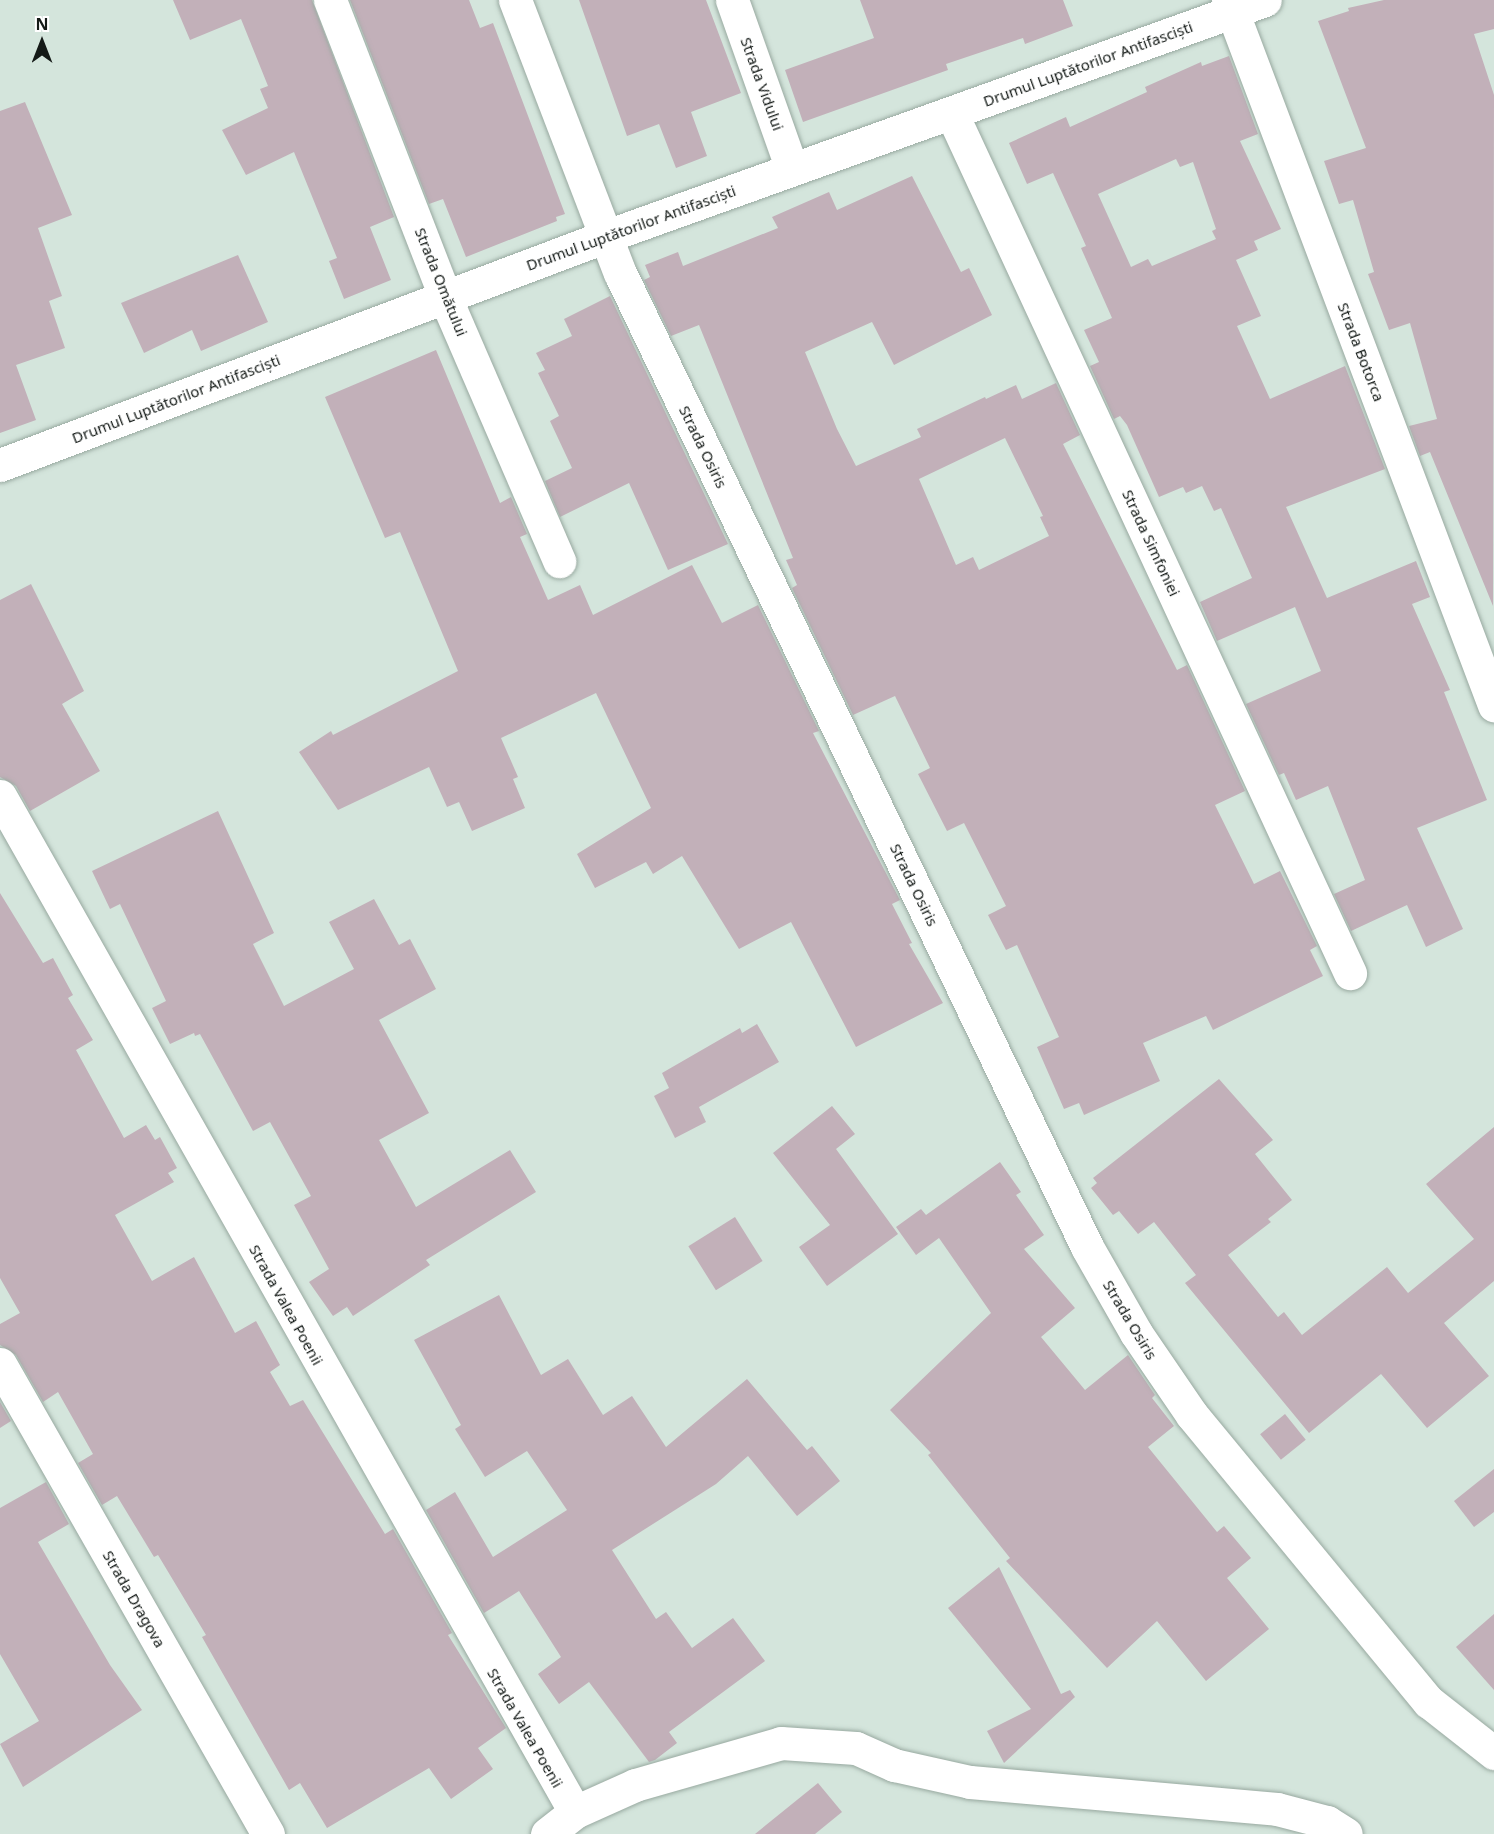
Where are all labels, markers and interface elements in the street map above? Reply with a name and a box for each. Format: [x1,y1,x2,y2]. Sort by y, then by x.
north arrow [12,12,72,72]
text: N [35,13,49,35]
street label: Drumul Luptătorilor Antifasciști [981,18,1195,110]
street label: Strada Vidului [737,35,787,133]
street label: Drumul Luptătorilor Antifasciști [524,182,738,274]
street label: Strada Omătului [411,225,471,339]
street label: Strada Botorca [1334,300,1388,404]
street label: Drumul Luptătorilor Antifasciști [69,351,283,447]
street label: Strada Osiris [675,403,731,491]
street label: Strada Simfoniei [1118,487,1184,599]
street label: Strada Osiris [886,841,942,929]
street label: Strada Valea Poenii [245,1242,327,1368]
street label: Strada Osiris [1099,1277,1161,1363]
street label: Strada Dragova [99,1547,169,1651]
street label: Strada Valea Poenii [483,1665,567,1791]

